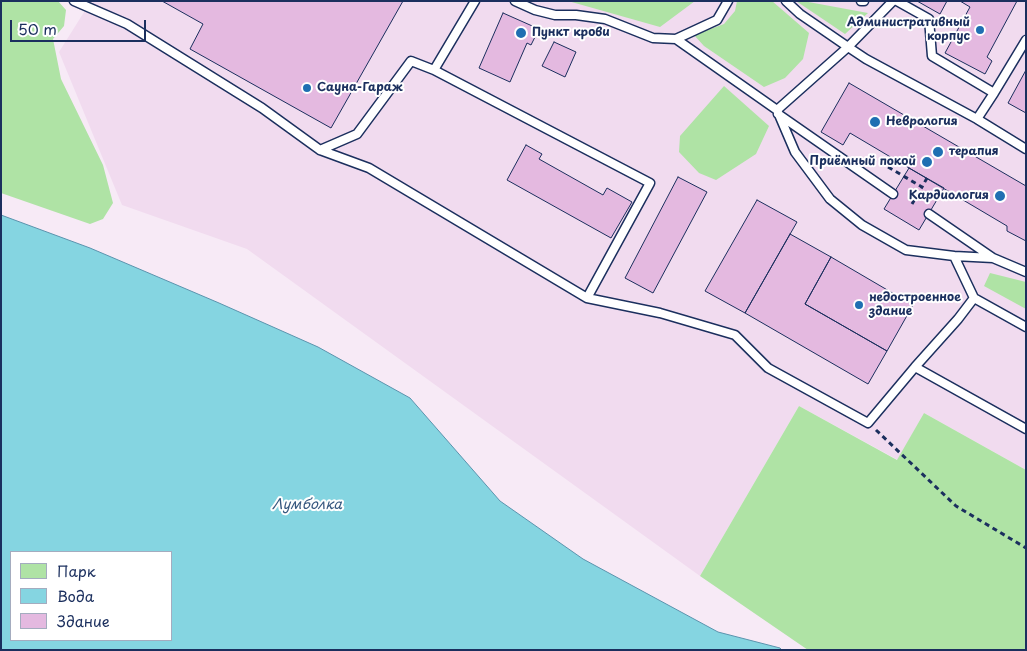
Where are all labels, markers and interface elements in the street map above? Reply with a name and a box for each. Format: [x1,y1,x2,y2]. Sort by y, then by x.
scale bar [12,10,149,42]
place label: Административный корпус [847,16,970,44]
text: 50 m [18,17,57,40]
marker: Административный корпус [974,24,986,36]
marker: Пункт крови [514,26,528,40]
place label: Пункт крови [532,26,610,40]
place label: Сауна-Гараж [317,81,403,95]
marker: Сауна-Гараж [301,82,313,94]
marker: Неврология [868,115,882,129]
place label: Неврология [886,115,958,129]
marker: терапия [931,145,945,159]
place label: терапия [949,145,999,159]
place label: Приёмный покой [810,155,916,169]
marker: Приёмный покой [920,155,934,169]
place label: Кардиология [909,189,989,203]
marker: Кардиология [993,189,1007,203]
place label: недостроенное здание [869,291,961,319]
marker: недостроенное здание [853,299,865,311]
water label: Лумболка [272,497,342,513]
legend [10,551,172,641]
text: Парк [57,559,96,582]
text: Вода [57,584,94,607]
text: Здание [57,609,110,632]

